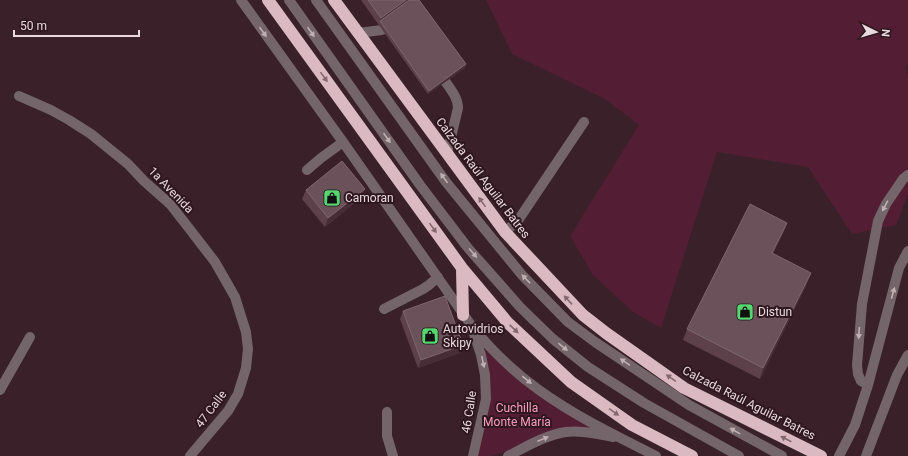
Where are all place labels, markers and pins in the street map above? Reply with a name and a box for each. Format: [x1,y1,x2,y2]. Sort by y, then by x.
shop icon: Camoran [322,188,342,208]
place label: Camoran [345,191,394,205]
shop icon: Distun [735,302,755,322]
place label: Distun [758,305,792,319]
place label: Autovidrios Skipy [443,322,503,350]
shop icon: Autovidrios Skipy [420,326,440,346]

